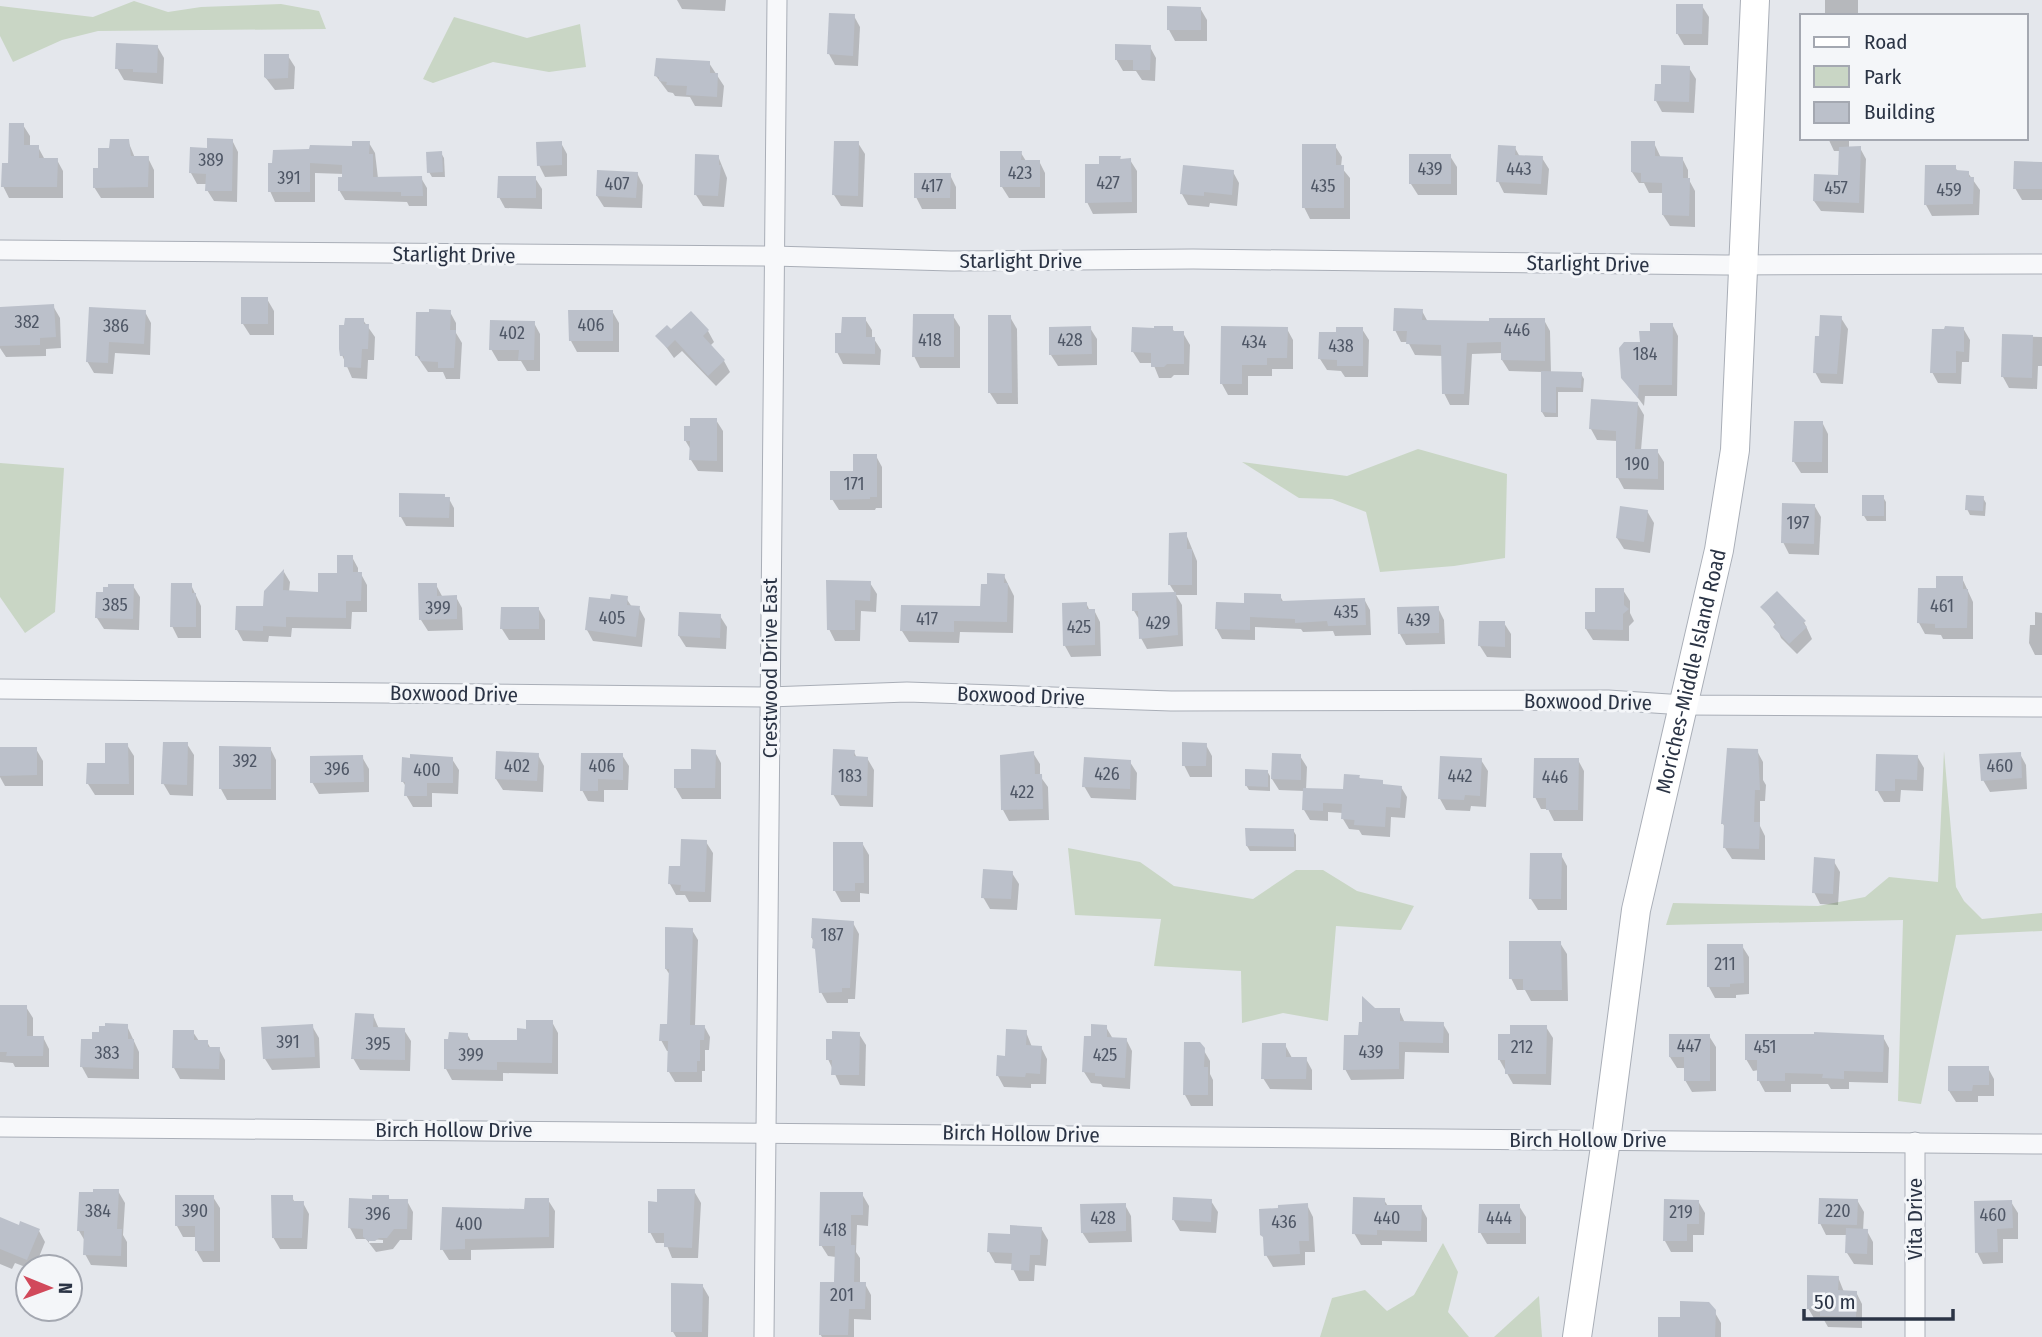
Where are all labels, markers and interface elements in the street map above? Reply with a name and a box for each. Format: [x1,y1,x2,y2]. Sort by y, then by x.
legend [1800,14,2028,140]
text: Road [1864,29,1908,55]
text: Park [1864,64,1902,90]
text: Building [1864,99,1935,125]
house number: 389 [198,149,224,171]
house number: 439 [1417,158,1443,180]
house number: 443 [1506,158,1532,180]
house number: 423 [1008,162,1032,184]
house number: 391 [277,167,301,189]
house number: 427 [1096,172,1120,194]
house number: 407 [604,173,630,195]
house number: 417 [921,175,943,197]
house number: 435 [1311,175,1335,197]
house number: 457 [1824,177,1848,199]
house number: 459 [1936,179,1962,201]
street label: Starlight Drive [392,241,516,269]
street label: Starlight Drive [960,248,1082,274]
street label: Starlight Drive [1526,250,1650,278]
house number: 382 [15,311,40,333]
house number: 406 [577,314,605,336]
house number: 386 [103,315,129,337]
house number: 446 [1504,319,1530,341]
house number: 402 [499,322,525,344]
house number: 418 [918,329,942,351]
house number: 428 [1057,329,1083,351]
house number: 434 [1241,331,1267,353]
house number: 438 [1328,335,1354,357]
house number: 184 [1633,343,1658,365]
house number: 190 [1624,453,1650,475]
house number: 171 [843,473,865,495]
house number: 197 [1787,512,1809,534]
street label: Moriches-Middle Island Road [1650,547,1732,796]
street label: Crestwood Drive East [757,578,783,758]
house number: 385 [102,594,128,616]
house number: 461 [1930,595,1954,617]
house number: 399 [425,597,451,619]
house number: 435 [1334,601,1358,623]
house number: 405 [599,607,625,629]
house number: 417 [916,608,938,630]
house number: 439 [1405,609,1431,631]
house number: 429 [1145,612,1171,634]
house number: 425 [1067,616,1091,638]
street label: Boxwood Drive [390,680,518,708]
street label: Boxwood Drive [957,681,1085,711]
street label: Boxwood Drive [1524,688,1652,716]
house number: 392 [233,750,257,772]
house number: 402 [504,755,530,777]
house number: 406 [588,755,616,777]
house number: 460 [1986,755,2014,777]
house number: 396 [324,758,350,780]
house number: 400 [413,759,441,781]
house number: 426 [1094,763,1120,785]
house number: 183 [838,765,862,787]
house number: 442 [1447,765,1473,787]
house number: 446 [1542,766,1568,788]
house number: 422 [1010,781,1034,803]
house number: 187 [820,924,844,946]
house number: 211 [1714,953,1736,975]
house number: 391 [276,1031,300,1053]
house number: 395 [366,1033,390,1055]
house number: 447 [1677,1035,1701,1057]
house number: 212 [1511,1036,1533,1058]
house number: 451 [1754,1036,1776,1058]
house number: 439 [1358,1041,1384,1063]
house number: 383 [94,1042,120,1064]
house number: 399 [458,1044,484,1066]
house number: 425 [1093,1044,1117,1066]
street label: Birch Hollow Drive [375,1117,533,1143]
street label: Birch Hollow Drive [942,1120,1100,1148]
street label: Birch Hollow Drive [1509,1127,1667,1153]
street label: Vita Drive [1902,1178,1928,1260]
house number: 384 [85,1200,111,1222]
house number: 390 [182,1200,208,1222]
house number: 220 [1825,1200,1851,1222]
house number: 219 [1669,1201,1693,1223]
house number: 396 [365,1203,391,1225]
house number: 460 [1979,1204,2007,1226]
house number: 428 [1090,1207,1116,1229]
house number: 440 [1374,1207,1400,1229]
house number: 444 [1486,1207,1512,1229]
house number: 436 [1271,1211,1297,1233]
house number: 400 [455,1213,483,1235]
house number: 418 [823,1219,847,1241]
north arrow [14,1253,84,1323]
scale bar [1804,1278,1953,1322]
text: N [54,1282,77,1294]
house number: 201 [830,1284,854,1306]
text: 50 m [1814,1289,1856,1315]

